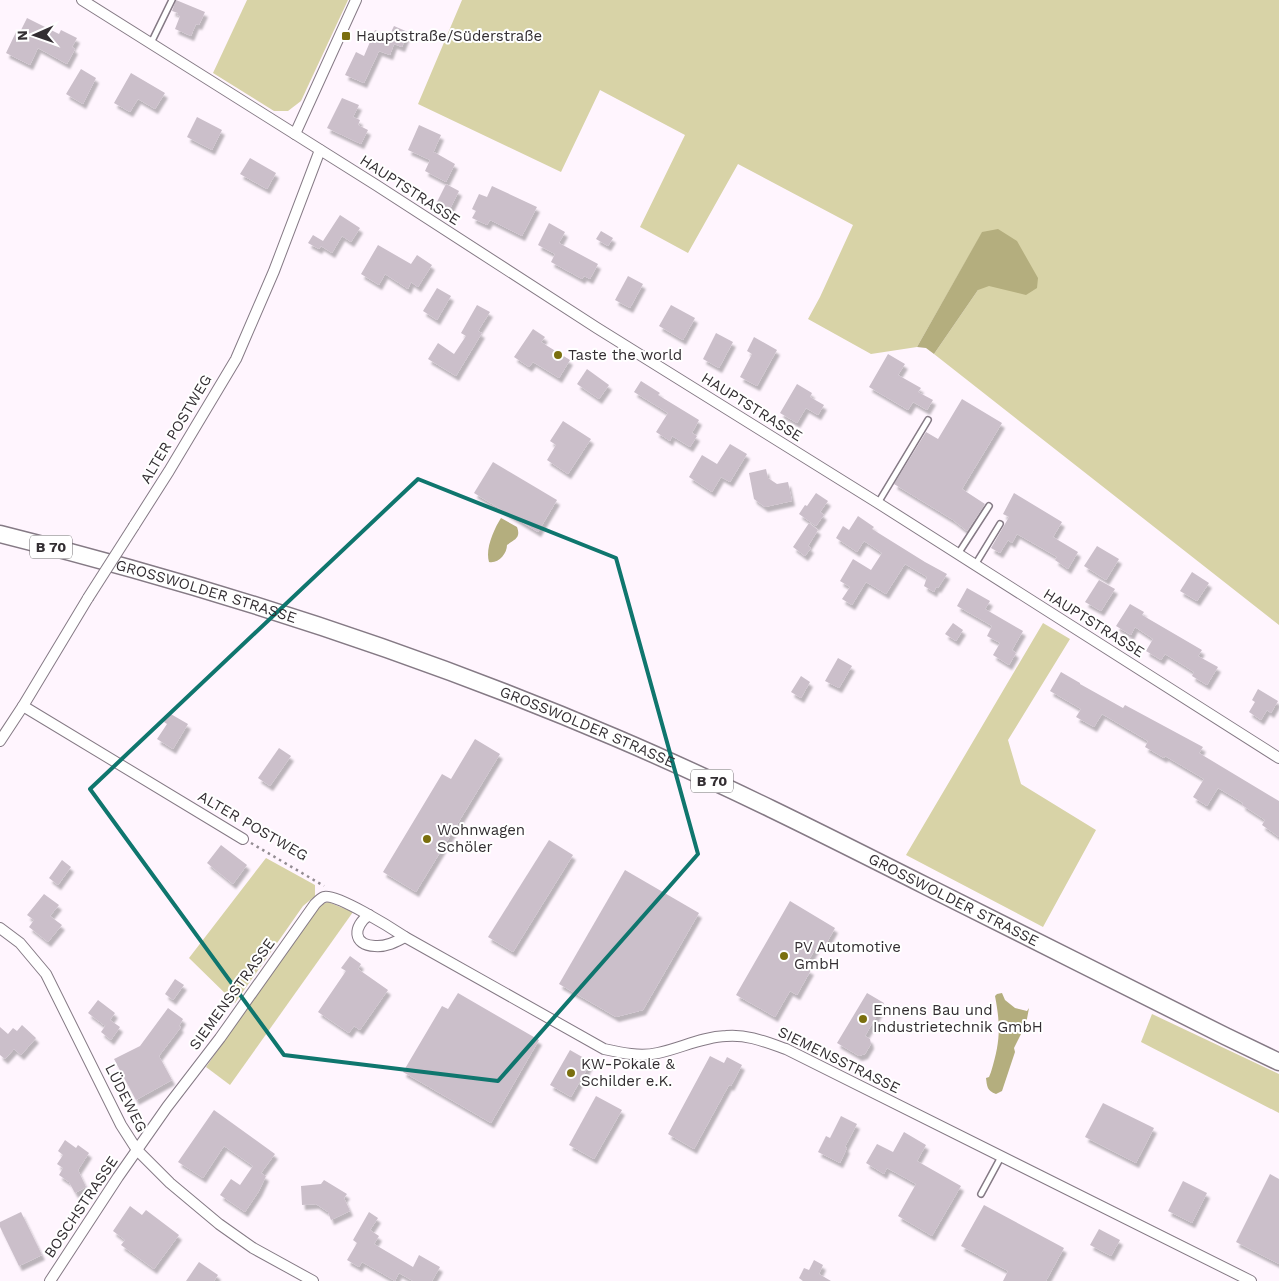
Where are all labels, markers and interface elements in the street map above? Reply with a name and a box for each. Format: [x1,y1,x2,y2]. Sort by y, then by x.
north arrow [10,10,60,60]
place label: Hauptstraße/Süderstraße [356,27,542,45]
text: N [14,30,30,41]
marker: Hauptstraße/Süderstraße [340,30,352,42]
street label: HAUPTSTRASSE [357,151,463,229]
place label: Taste the world [568,346,682,364]
marker: Taste the world [552,349,564,361]
street label: HAUPTSTRASSE [698,369,806,445]
street label: ALTER POSTWEG [136,371,216,487]
road number: B 70 [30,536,72,558]
street label: GROSSWOLDER STRASSE [114,556,299,627]
street label: HAUPTSTRASSE [1040,585,1148,661]
street label: GROSSWOLDER STRASSE [497,682,678,772]
road number: B 70 [691,769,733,792]
street label: ALTER POSTWEG [195,787,311,865]
place label: Wohnwagen Schöler [437,821,525,856]
marker: Wohnwagen Schöler [421,833,433,845]
street label: GROSSWOLDER STRASSE [866,850,1042,950]
street label: SIEMENSSTRASSE [186,935,278,1053]
place label: PV Automotive GmbH [794,938,901,973]
marker: PV Automotive GmbH [778,950,790,962]
place label: Ennens Bau und Industrietechnik GmbH [873,1001,1043,1036]
marker: Ennens Bau und Industrietechnik GmbH [857,1013,869,1025]
street label: SIEMENSSTRASSE [775,1023,903,1097]
place label: KW-Pokale & Schilder e.K. [581,1055,676,1090]
street label: LÜDEWEG [101,1061,151,1135]
marker: KW-Pokale & Schilder e.K. [565,1067,577,1079]
street label: BOSCHSTRASSE [40,1153,122,1261]

